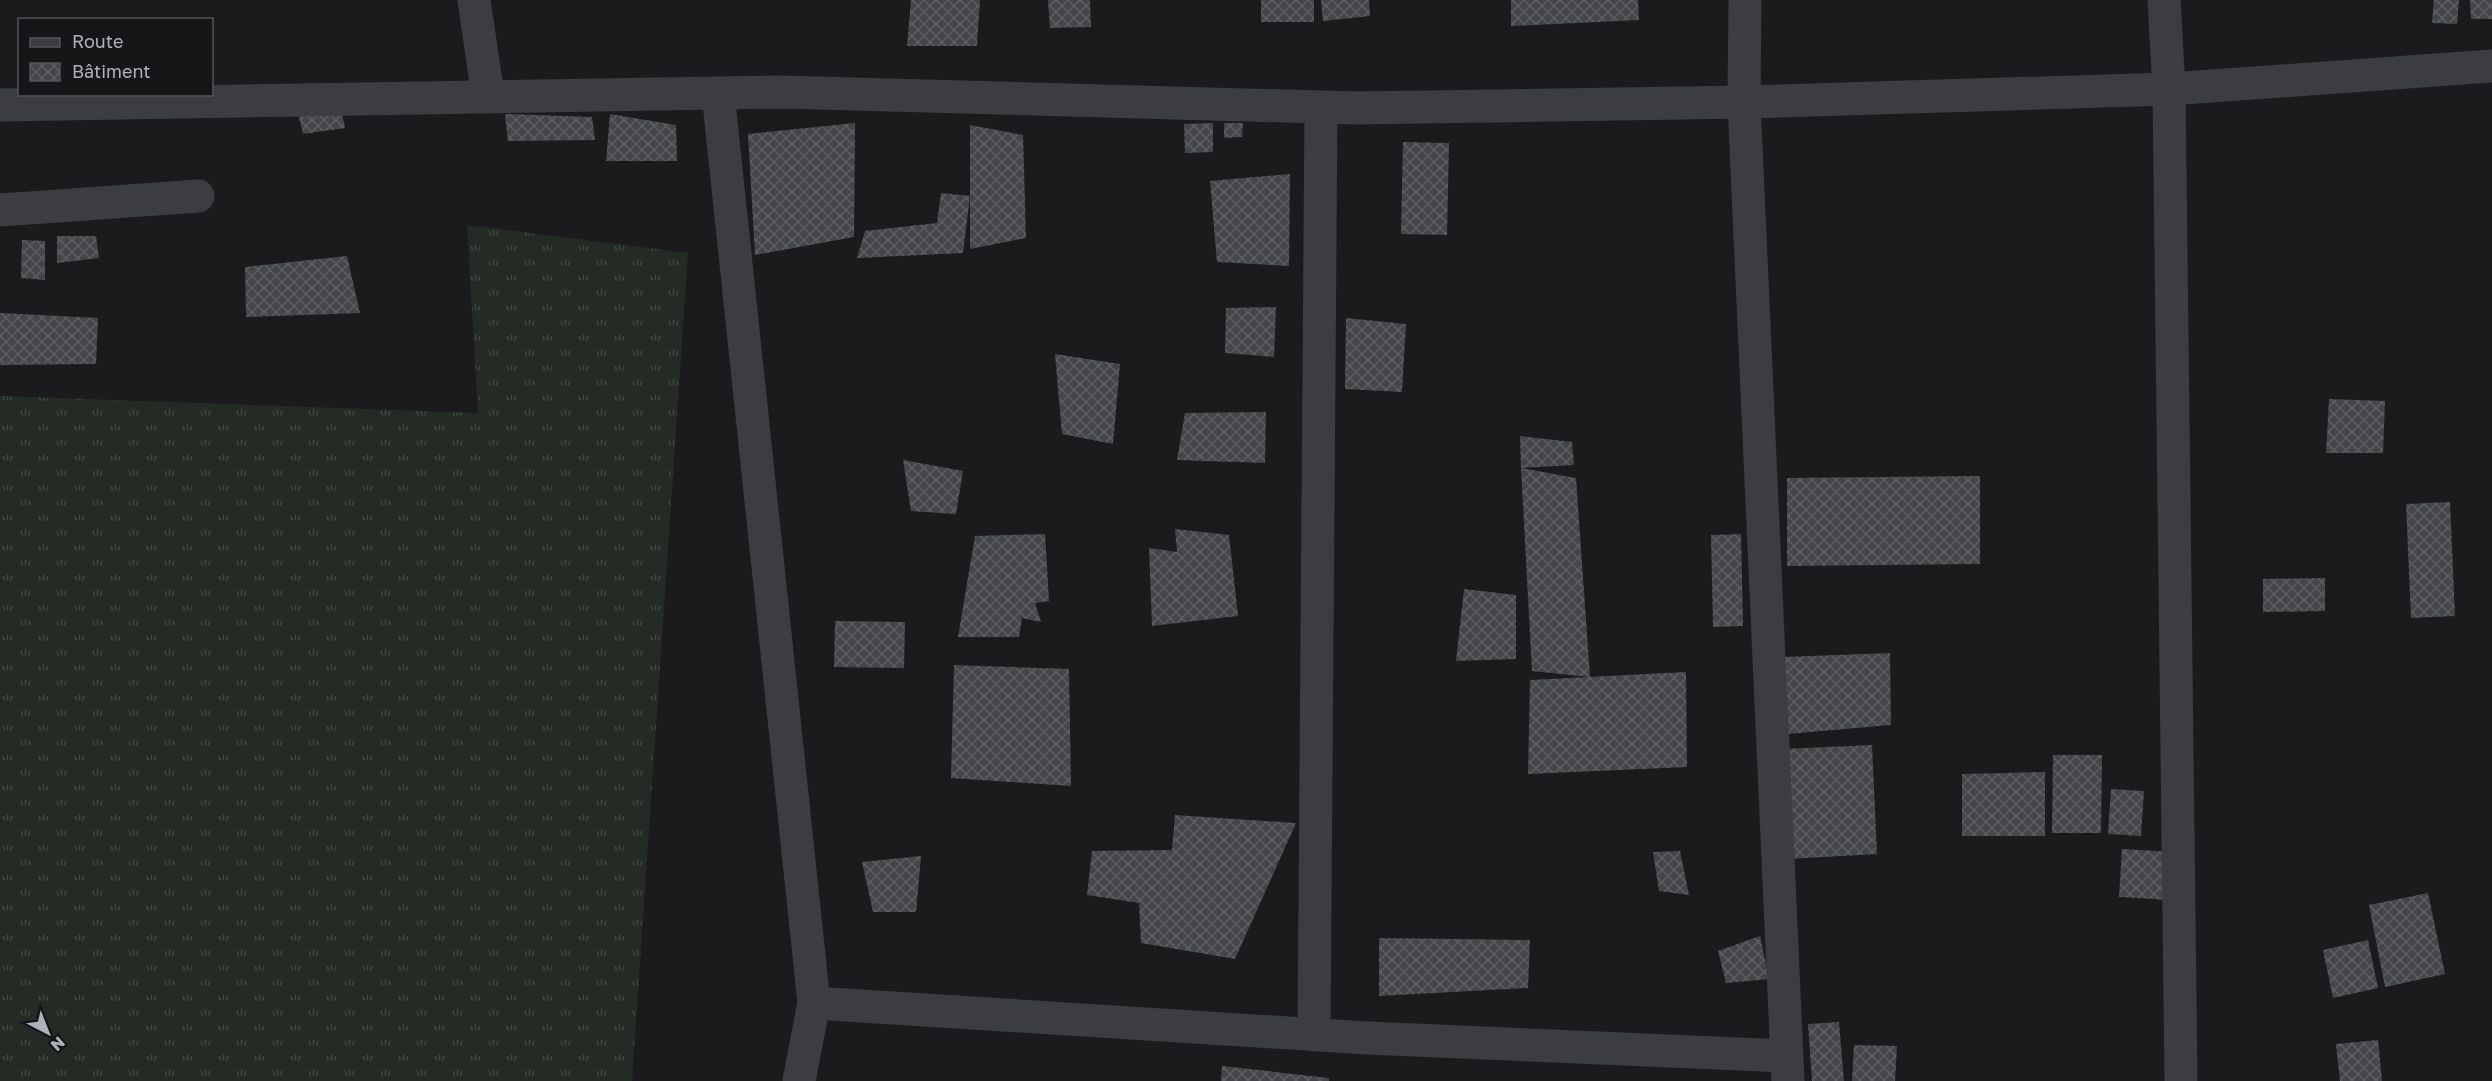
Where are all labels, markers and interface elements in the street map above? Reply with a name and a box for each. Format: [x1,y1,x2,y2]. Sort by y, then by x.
legend [18,18,213,96]
text: Route [72,30,123,52]
text: Bâtiment [72,60,151,82]
north arrow [18,1003,78,1063]
text: N [47,1033,69,1056]

